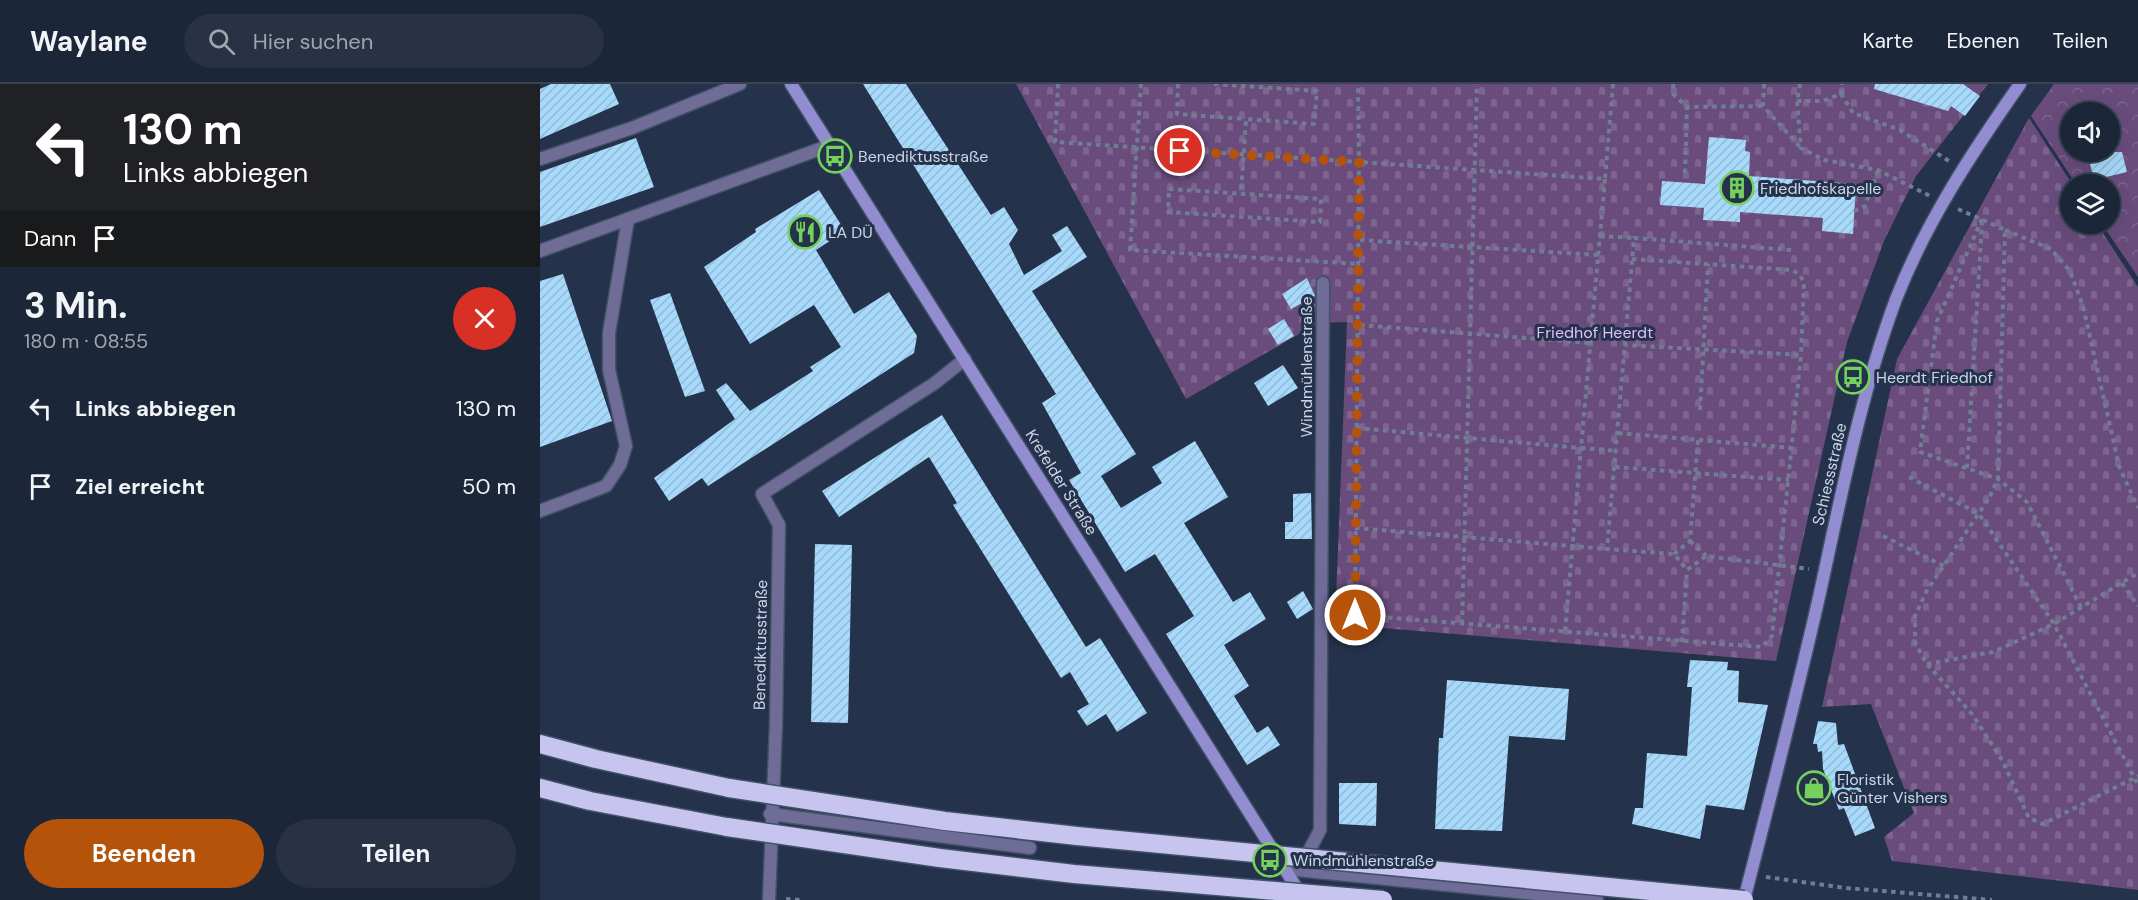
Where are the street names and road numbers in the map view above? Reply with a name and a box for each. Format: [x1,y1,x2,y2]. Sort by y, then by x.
street label: Windmühlenstraße [1296,296,1317,438]
street label: Schiessstraße [1807,421,1851,527]
street label: Krefelder Straße [1021,425,1102,539]
street label: Benediktusstraße [749,580,772,710]

